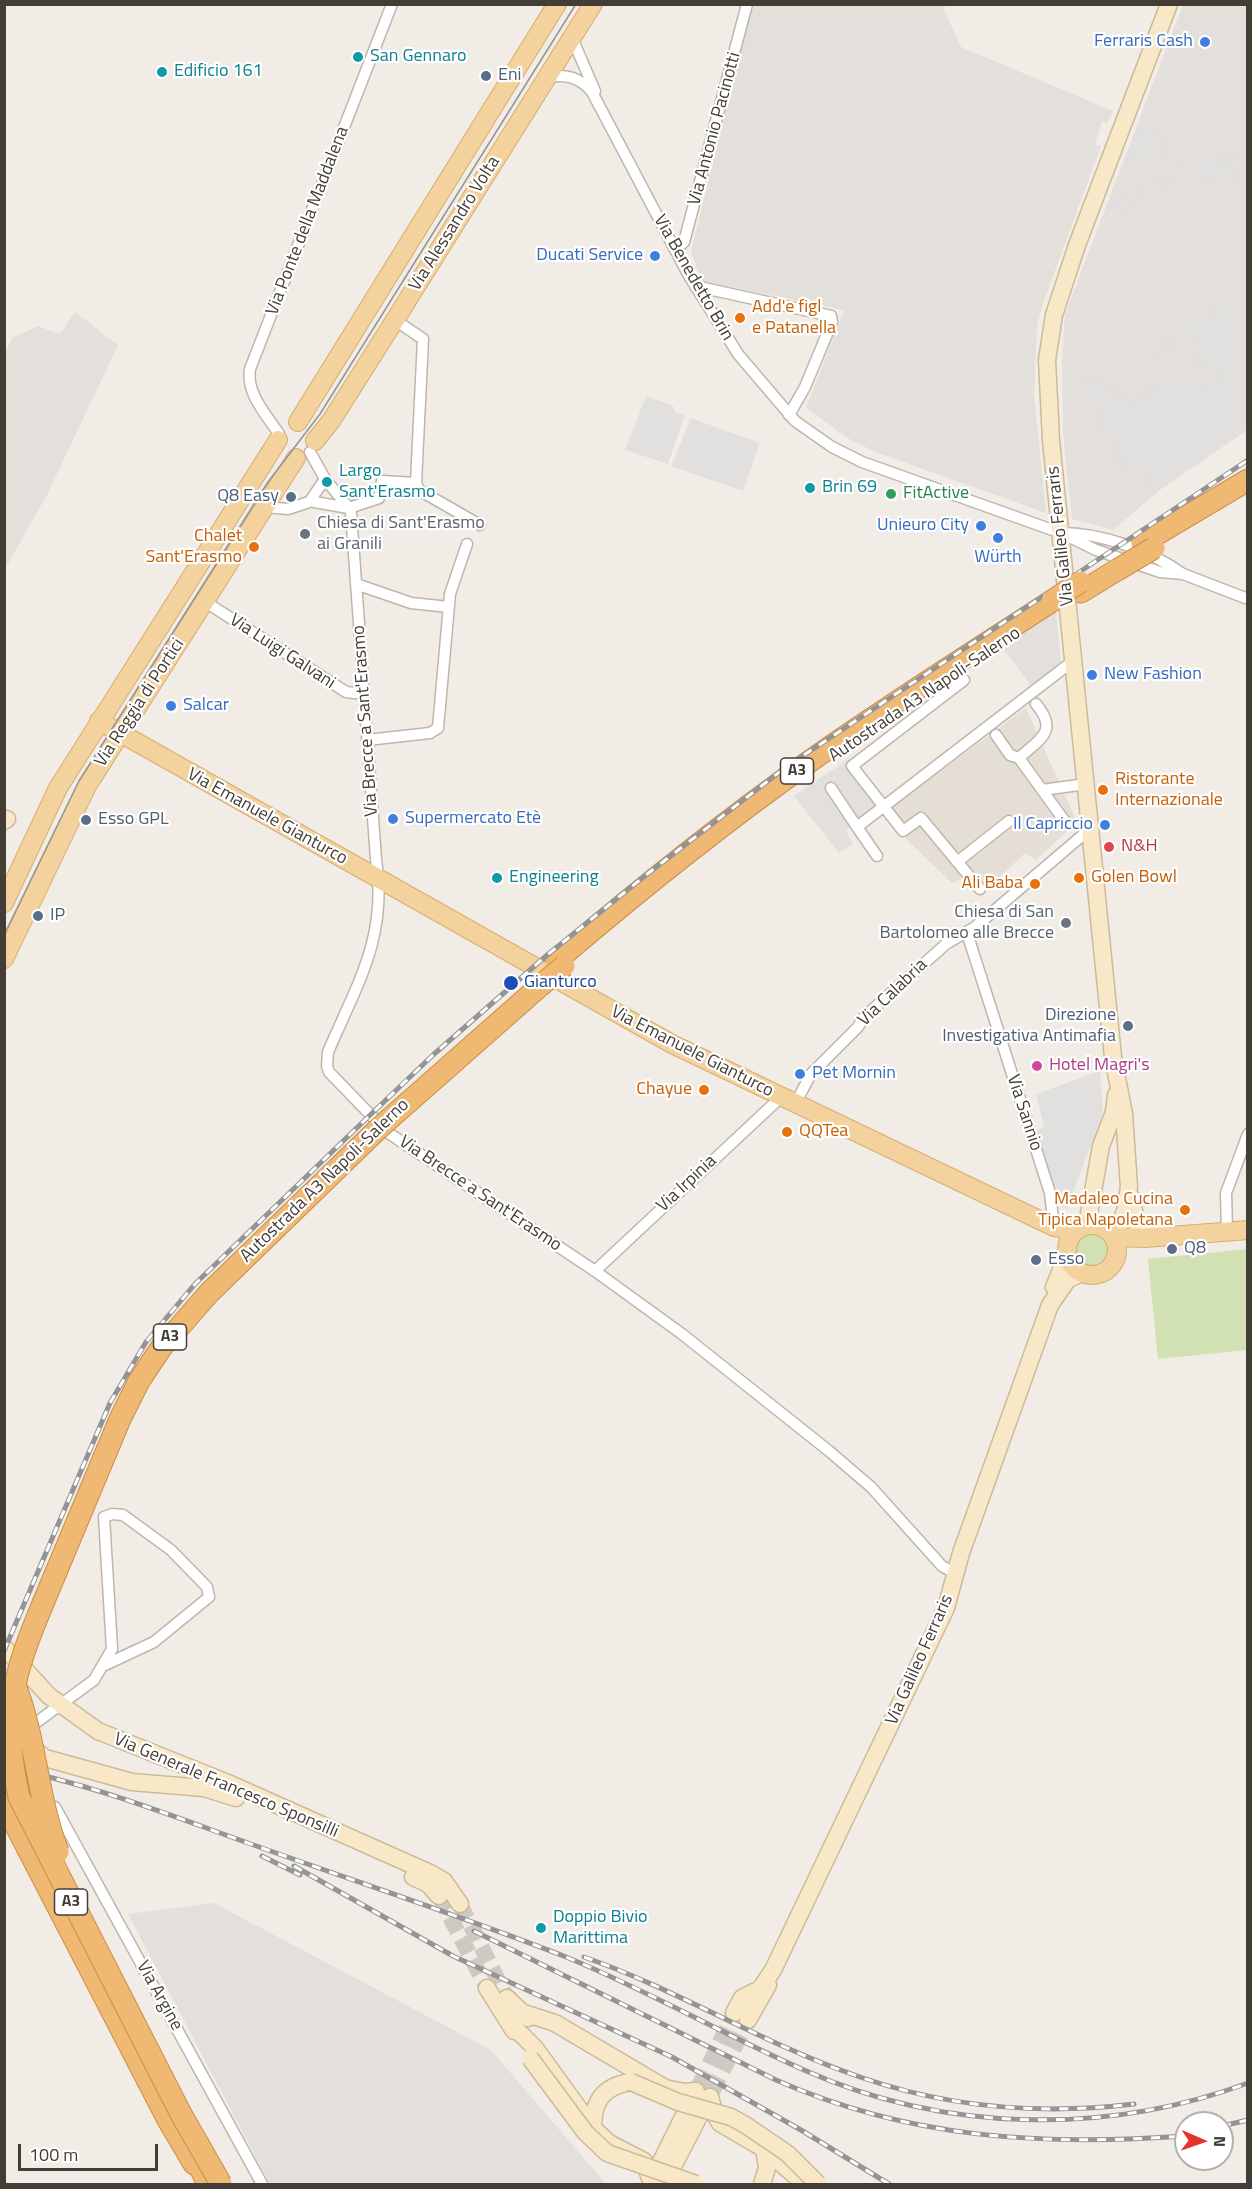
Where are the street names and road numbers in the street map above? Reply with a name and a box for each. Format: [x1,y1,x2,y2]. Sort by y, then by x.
street label: Via Antonio Pacinotti [684,50,746,208]
street label: Via Ponte della Maddalena [262,124,354,318]
street label: Via Alessandro Volta [405,153,505,295]
street label: Via Benedetto Brin [648,211,738,345]
street label: Via Galileo Ferraris [1043,465,1079,607]
street label: Via Luigi Galvani [225,610,339,694]
street label: Autostrada A3 Napoli-Salerno [825,623,1025,767]
street label: Via Brecce a Sant'Erasmo [349,625,383,817]
street label: Via Reggia di Portici [90,635,190,771]
road number: A3 [780,758,814,784]
street label: Via Emanuele Gianturco [183,764,351,870]
street label: Via Calabria [854,955,932,1031]
street label: Via Emanuele Gianturco [607,1002,777,1102]
street label: Via Sannio [1002,1072,1046,1154]
street label: Autostrada A3 Napoli-Salerno [236,1095,414,1267]
street label: Via Brecce a Sant'Erasmo [394,1131,566,1257]
street label: Via Irpinia [653,1151,721,1217]
road number: A3 [154,1324,186,1350]
street label: Via Galileo Ferraris [882,1591,958,1729]
street label: Via Generale Francesco Sponsilli [110,1729,342,1843]
road number: A3 [54,1889,88,1915]
street label: Via Argine [131,1957,187,2035]

